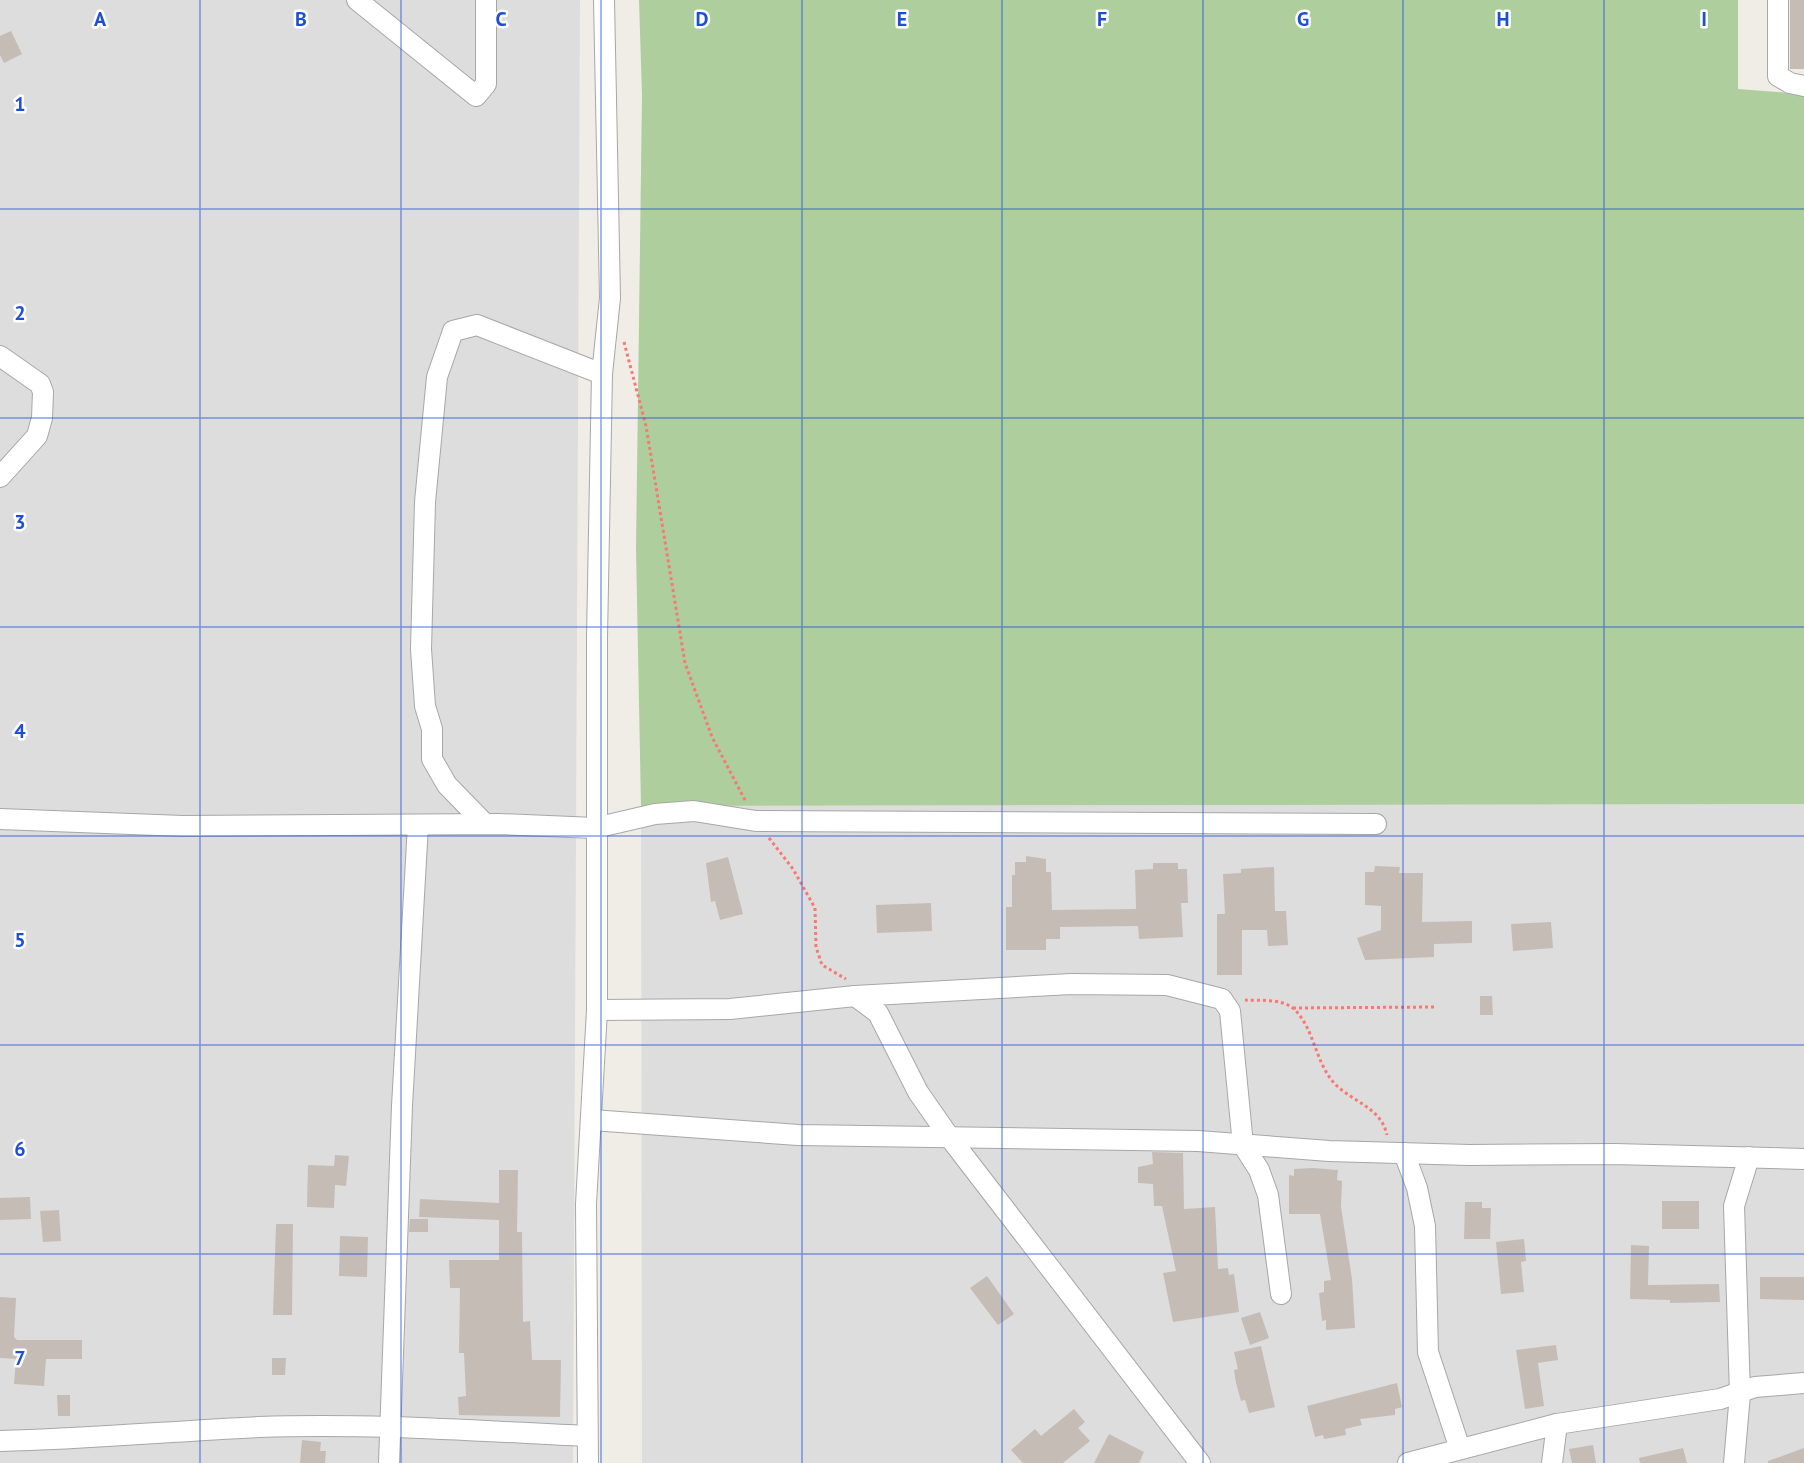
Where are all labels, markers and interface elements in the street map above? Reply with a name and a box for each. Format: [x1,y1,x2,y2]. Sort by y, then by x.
text: A [94,6,107,32]
text: B [295,6,307,32]
text: C [495,6,507,32]
text: D [696,6,709,32]
text: E [897,6,907,32]
text: F [1097,6,1107,32]
text: G [1297,6,1309,32]
text: H [1496,6,1510,32]
text: I [1701,6,1707,32]
text: 1 [14,91,26,117]
text: 2 [14,300,26,326]
text: 3 [14,509,26,535]
text: 4 [14,718,26,744]
text: 5 [14,927,26,953]
text: 6 [14,1136,26,1162]
text: 7 [14,1345,26,1371]

